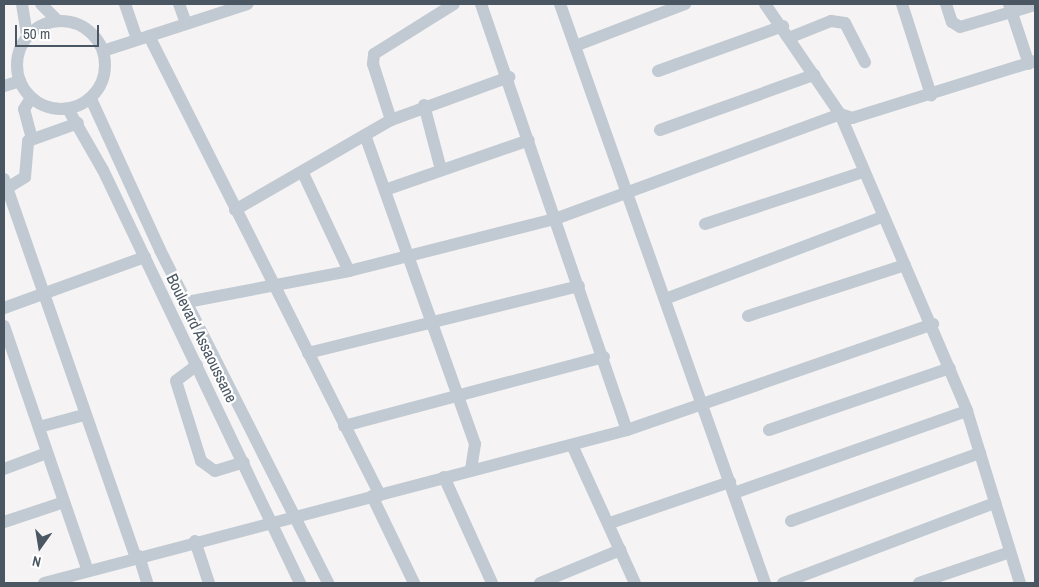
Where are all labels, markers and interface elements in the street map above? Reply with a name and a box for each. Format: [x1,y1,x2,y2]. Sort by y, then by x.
scale bar [18,15,101,47]
text: 50 m [23,23,50,44]
street label: Boulevard Assaoussane [162,270,242,406]
north arrow [15,522,65,572]
text: N [31,552,43,571]

